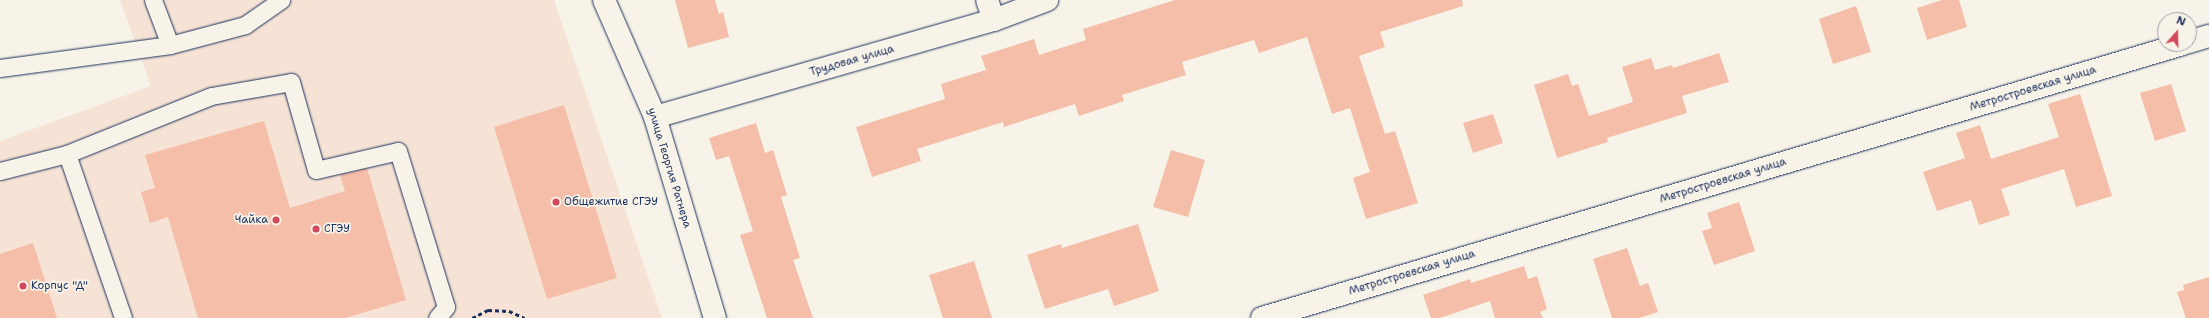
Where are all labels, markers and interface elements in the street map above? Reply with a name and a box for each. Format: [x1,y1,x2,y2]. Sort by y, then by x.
north arrow [2157,12,2197,52]
text: N [2174,13,2188,30]
street label: Трудовая улица [808,43,896,79]
street label: Метростроевская улица [1968,63,2098,115]
street label: улица Георгия Ратнера [644,106,694,230]
street label: Метростроевская улица [1658,155,1788,207]
place label: Общежитие СГЭУ [564,195,658,209]
marker: Общежитие СГЭУ [551,197,561,207]
place label: Чайка [235,213,268,227]
marker: Чайка [271,215,281,225]
place label: СГЭУ [324,222,350,236]
marker: СГЭУ [311,224,321,234]
street label: Метростроевская улица [1347,247,1477,299]
place label: Корпус "Д" [31,279,88,293]
marker: Корпус "Д" [18,281,28,291]

